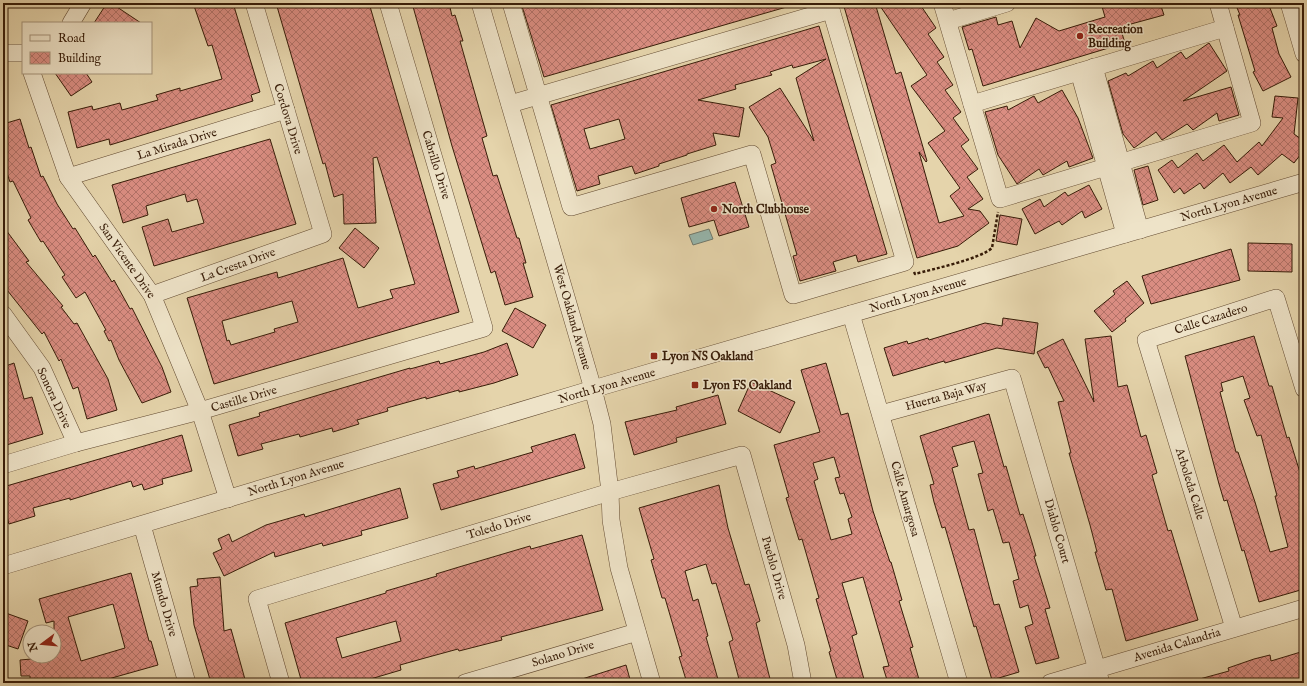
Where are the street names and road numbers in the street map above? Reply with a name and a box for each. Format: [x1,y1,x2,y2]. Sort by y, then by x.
street label: Cordova Drive [270,82,306,157]
street label: La Mirada Drive [135,125,219,163]
street label: Cabrillo Drive [418,129,454,202]
street label: North Lyon Avenue [1179,183,1280,225]
street label: San Vicente Drive [95,220,159,302]
street label: La Cresta Drive [198,244,278,286]
street label: West Oakland Avenue [550,262,594,372]
street label: North Lyon Avenue [868,274,969,316]
street label: Calle Cazadero [1173,300,1250,338]
street label: Sonora Drive [33,365,75,431]
street label: North Lyon Avenue [557,365,658,407]
street label: Huerta Baja Way [904,378,988,414]
street label: Castille Drive [209,382,279,416]
street label: Arboleda Calle [1172,445,1208,522]
street label: North Lyon Avenue [246,456,347,500]
street label: Calle Amargosa [887,460,923,539]
street label: Diablo Court [1041,497,1073,565]
street label: Toledo Drive [465,509,533,543]
street label: Pueblo Drive [758,535,790,602]
street label: Mundo Drive [148,570,181,639]
street label: Avenida Calandria [1131,624,1223,666]
street label: Solano Drive [530,637,596,671]

